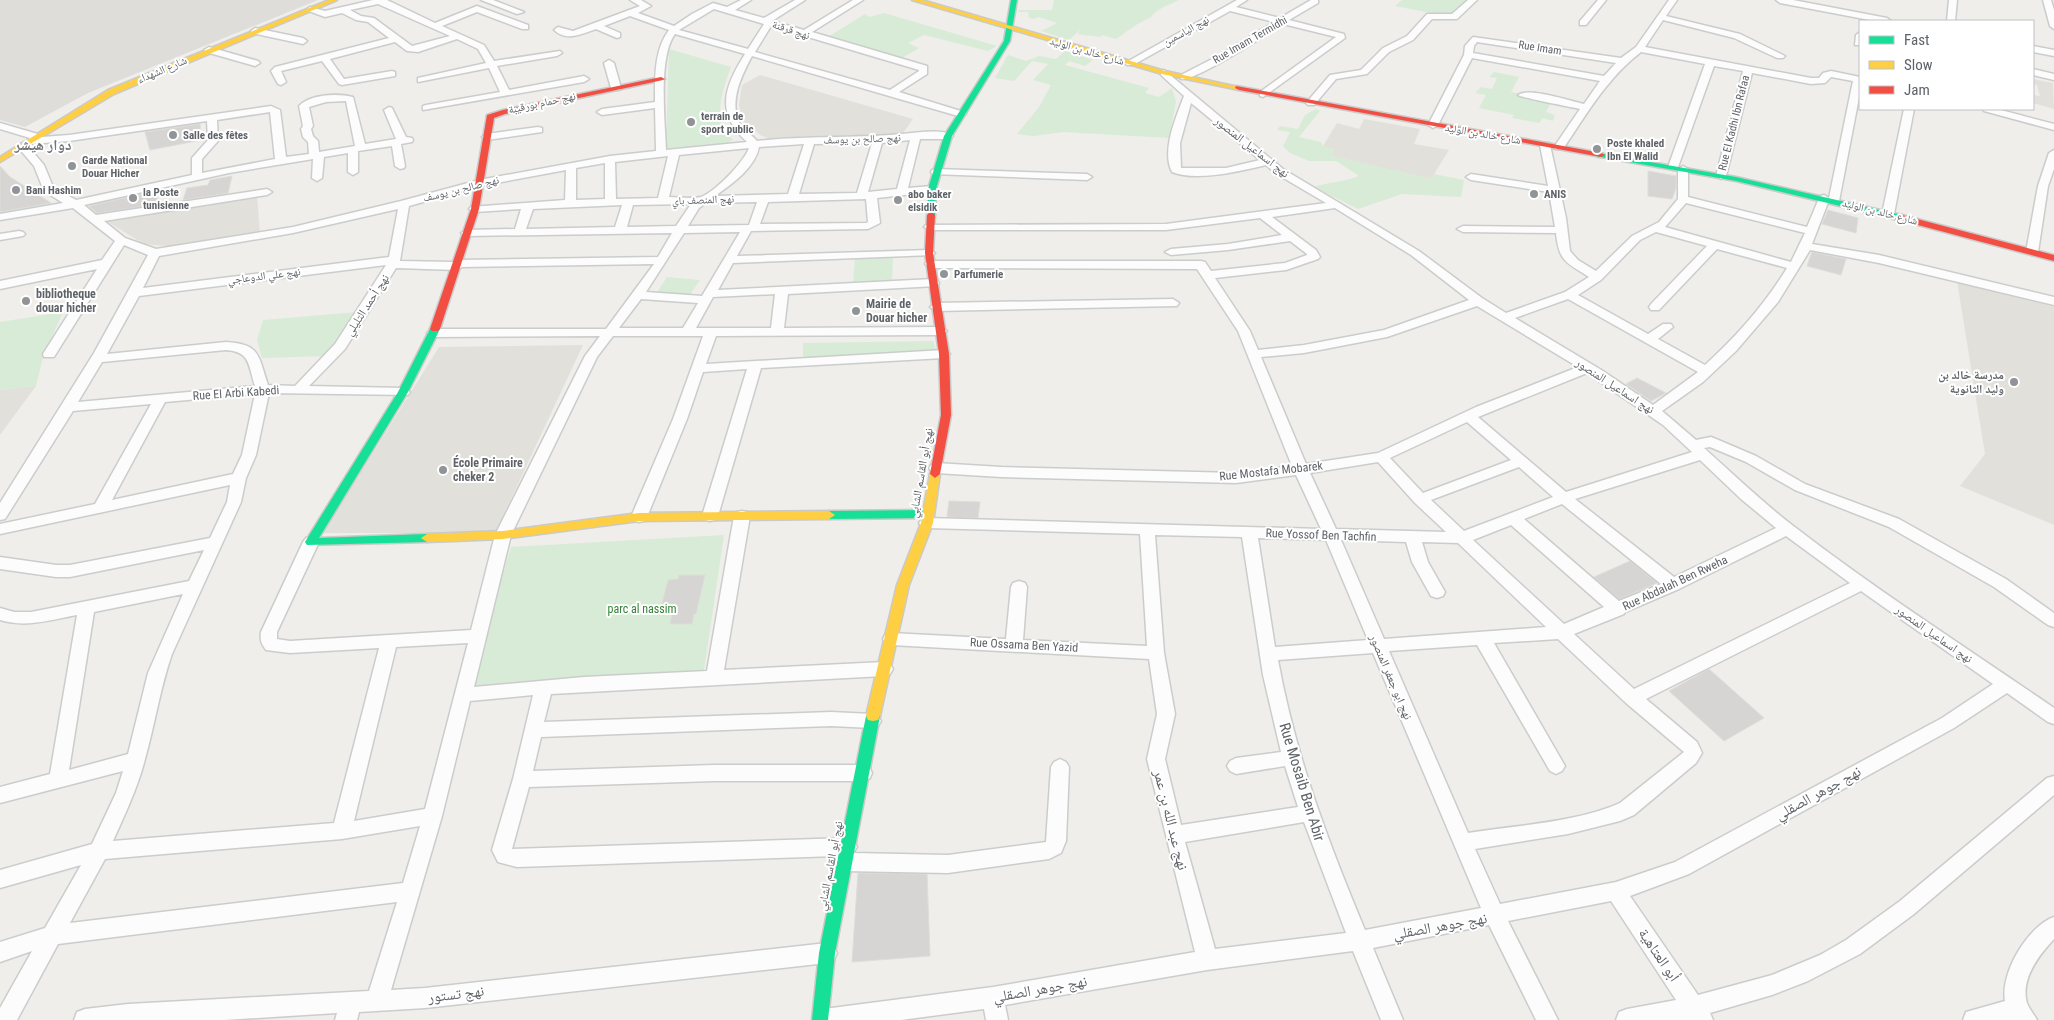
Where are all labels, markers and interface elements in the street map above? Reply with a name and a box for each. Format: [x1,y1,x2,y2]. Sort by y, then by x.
street label: نهج الياسمين [1161,13,1211,49]
street label: Rue Imam Termidhi [1211,13,1289,67]
street label: نهج قرقنة [770,18,812,42]
legend [1859,20,2034,110]
text: Fast [1904,31,1929,49]
street label: شارع خالد بن الوليد [1048,34,1126,68]
street label: Rue Imam [1518,38,1562,58]
street label: شارع الشهداء [135,54,189,86]
text: Slow [1904,56,1933,74]
street label: Rue El Kadhi Ibn Rafaa [1716,74,1752,172]
text: Jam [1904,81,1930,99]
street label: نهج حمام بورقيبة [507,90,577,116]
place label: terrain de sport public [701,110,754,136]
street label: نهج اسماعيل المنصور [1211,113,1292,181]
marker: terrain de sport public [685,116,697,128]
street label: شارع خالد بن الوليد [1444,121,1522,147]
marker: Salle des fêtes [167,129,179,141]
place label: Salle des fêtes [183,129,248,142]
street label: نهج صالح بن يوسف [823,131,901,147]
district label: دوار هيشر [14,136,71,154]
place label: Poste khaled Ibn El Walid [1607,137,1664,163]
marker: Poste khaled Ibn El Walid [1591,143,1603,155]
place label: Garde National Douar Hicher [82,154,148,180]
marker: Garde National Douar Hicher [66,160,78,172]
street label: نهج صالح بن يوسف [422,173,500,205]
marker: Bani Hashim [10,184,22,196]
place label: Bani Hashim [26,184,81,197]
place label: la Poste tunisienne [143,186,189,212]
place label: abo baker elsidik [908,188,952,214]
marker: ANIS [1528,188,1540,200]
place label: ANIS [1544,188,1566,201]
marker: la Poste tunisienne [127,192,139,204]
street label: نهج المنصف باي [672,192,734,209]
marker: abo baker elsidik [892,194,904,206]
street label: شارع خالد بن الوليد [1841,196,1919,228]
street label: نهج علي الدوعاجي [227,265,302,289]
marker: Parfumerie [938,268,950,280]
place label: Parfumerie [954,268,1003,281]
street label: نهج أحمد التليلي [342,272,395,340]
place label: bibliotheque douar hicher [36,287,96,315]
marker: bibliotheque douar hicher [20,295,32,307]
place label: Mairie de Douar hicher [866,297,927,325]
marker: Mairie de Douar hicher [850,305,862,317]
street label: نهج اسماعيل المنصور [1572,355,1657,417]
place label: مدرسة خالد بن وليد الثانوية [1938,368,2004,396]
marker: مدرسة خالد بن وليد الثانوية [2008,376,2020,388]
street label: Rue El Arbi Kabedi [192,383,280,403]
street label: نهج أبو القاسم الشابي [906,427,939,520]
place label: École Primaire cheker 2 [453,455,523,484]
street label: Rue Mostafa Mobarek [1219,459,1324,483]
marker: École Primaire cheker 2 [437,464,449,476]
street label: Rue Yossof Ben Tachfin [1265,526,1377,544]
street label: Rue Abdalah Ben Rweha [1620,552,1730,613]
park label: parc al nassim [607,602,677,616]
street label: نهج اسماعيل المنصور [1892,602,1975,666]
street label: نهج ابو جعفر المنصور [1366,631,1415,722]
street label: Rue Ossama Ben Yazid [970,635,1079,655]
street label: Rue Mosaib Ben Abir [1275,721,1329,844]
street label: نهج جوهر الصقلي [1772,762,1865,826]
street label: نهج عبد الله بن عمر [1149,767,1192,872]
street label: نهج أبو القاسم الشابي [814,820,849,913]
street label: نهج جوهر الصقلي [1392,909,1489,946]
street label: أبو العتاهية [1635,925,1683,985]
street label: نهج جوهر الصقلي [992,972,1089,1009]
street label: نهج تستور [426,982,485,1007]

